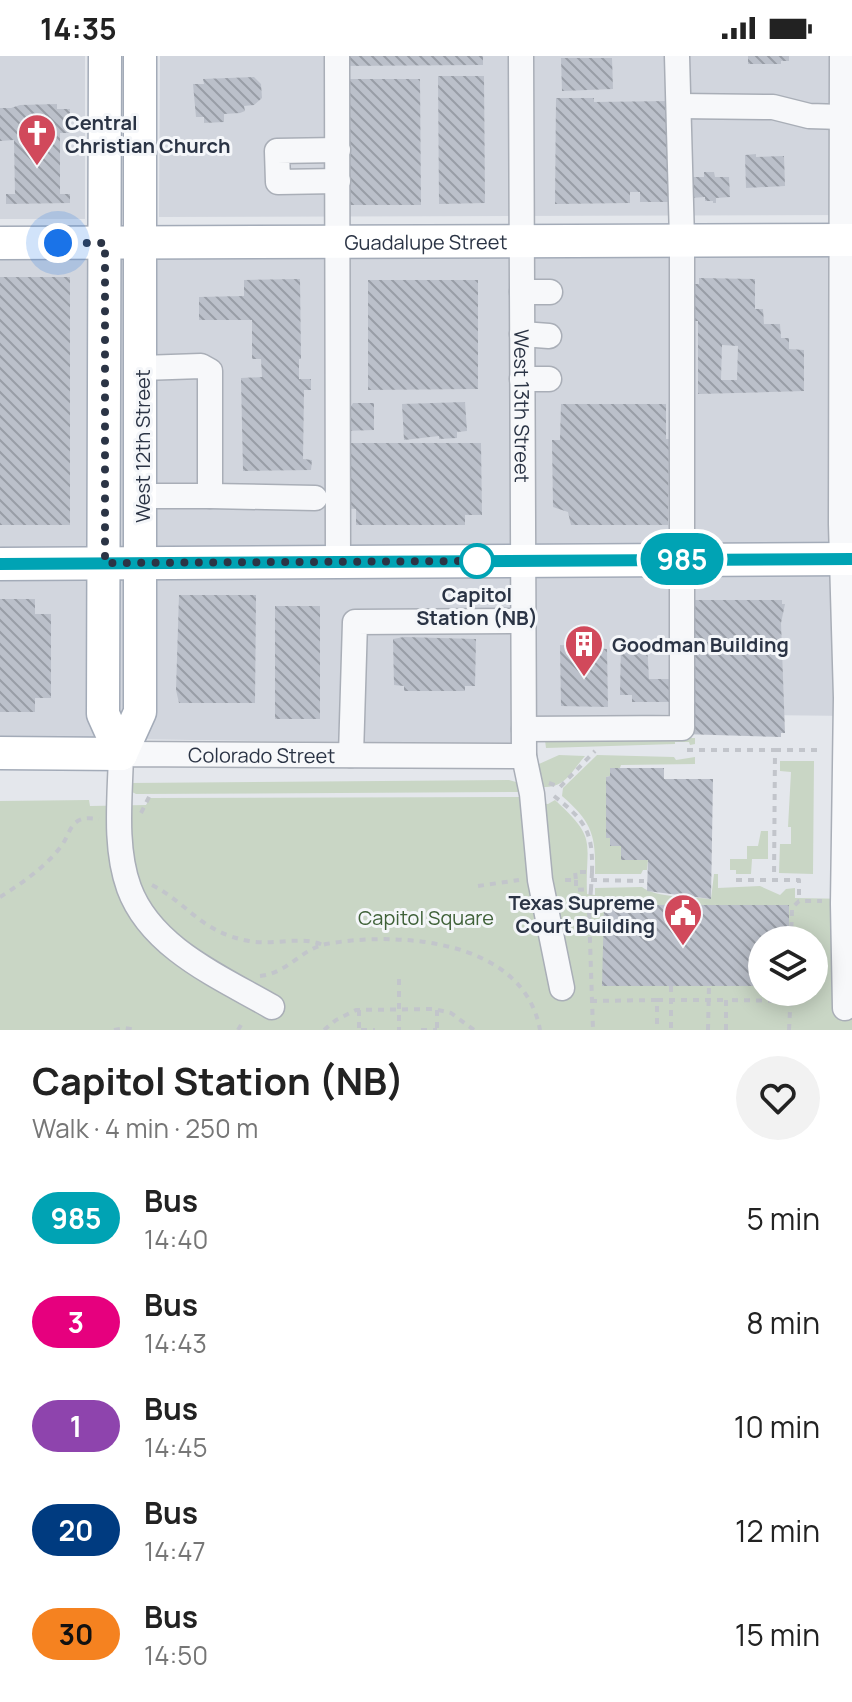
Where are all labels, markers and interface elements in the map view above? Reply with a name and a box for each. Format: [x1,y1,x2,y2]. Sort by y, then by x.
text: 14:35 [40,8,117,49]
place label: Central Christian Church [65,109,231,159]
church icon: Central Christian Church [16,112,58,167]
your location [38,223,78,263]
street label: Guadalupe Street [344,228,508,255]
street label: West 13th Street [509,329,536,483]
street label: West 12th Street [129,369,156,523]
line badge: 985 [636,533,728,585]
text: 985 [657,540,707,578]
marker: Capitol Station (NB) [460,544,494,578]
place label: Capitol Station (NB) [416,581,538,631]
building icon: Goodman Building [563,623,605,678]
place label: Goodman Building [612,631,789,658]
street label: Colorado Street [188,741,335,769]
place label: Texas Supreme Court Building [508,889,655,939]
public building icon: Texas Supreme Court Building [662,892,704,947]
park label: Capitol Square [358,904,494,931]
map controls [748,926,828,1006]
button: layers [748,926,828,1006]
text: Capitol Station (NB) [32,1054,404,1106]
button: heart [736,1056,820,1140]
text: Walk · 4 min · 250 m [32,1110,258,1146]
text: Bus [144,1180,198,1221]
text: 5 min [746,1198,820,1239]
text: 985 [51,1199,101,1237]
text: 14:40 [144,1221,208,1257]
text: Bus [144,1284,198,1325]
text: 8 min [746,1302,820,1343]
text: 3 [68,1303,84,1341]
text: 14:43 [144,1325,207,1361]
text: Bus [144,1388,198,1429]
text: 10 min [734,1406,820,1447]
text: 1 [70,1407,82,1445]
text: 14:45 [144,1429,208,1465]
text: Bus [144,1492,198,1533]
text: 12 min [735,1510,820,1551]
text: 20 [58,1511,94,1549]
text: 14:47 [144,1533,206,1569]
text: Bus [144,1596,198,1637]
text: 15 min [735,1614,820,1655]
text: 30 [59,1615,93,1653]
text: 14:50 [144,1637,208,1673]

